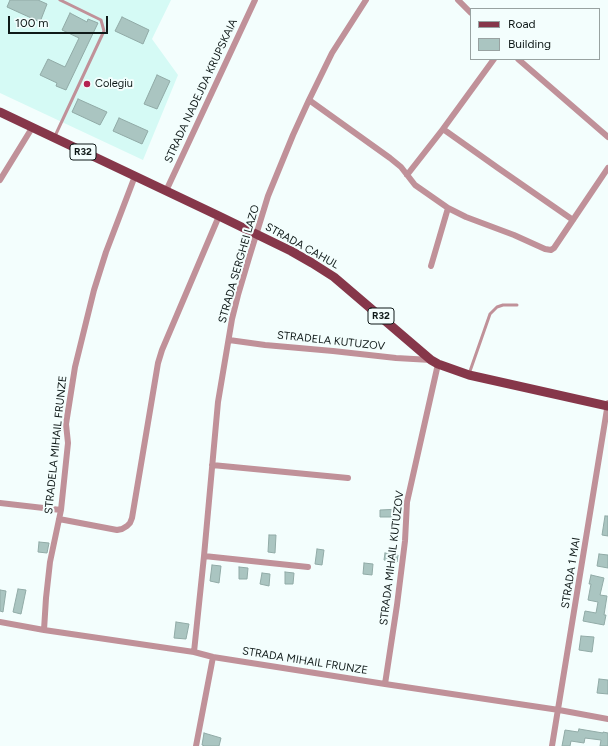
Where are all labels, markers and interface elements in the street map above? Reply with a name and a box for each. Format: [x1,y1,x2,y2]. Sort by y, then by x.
scale bar [10,8,110,34]
legend [470,8,600,60]
text: 100 m [15,16,49,30]
street label: STRADA NADEJDA KRUPSKAIA [162,17,240,165]
text: Road [508,17,536,31]
text: Building [508,37,551,51]
place label: Colegiu [95,77,133,91]
marker: Colegiu [82,79,92,89]
road number: R32 [70,144,96,160]
street label: STRADA SERGHEI LAZO [216,203,262,325]
street label: STRADA CAHUL [263,220,341,272]
road number: R32 [368,308,394,324]
street label: STRADELA KUTUZOV [276,329,386,353]
street label: STRADELA MIHAIL FRUNZE [42,375,70,515]
street label: STRADA MIHAIL KUTUZOV [377,490,407,626]
street label: STRADA 1 MAI [559,536,583,610]
street label: STRADA MIHAIL FRUNZE [241,645,369,677]

